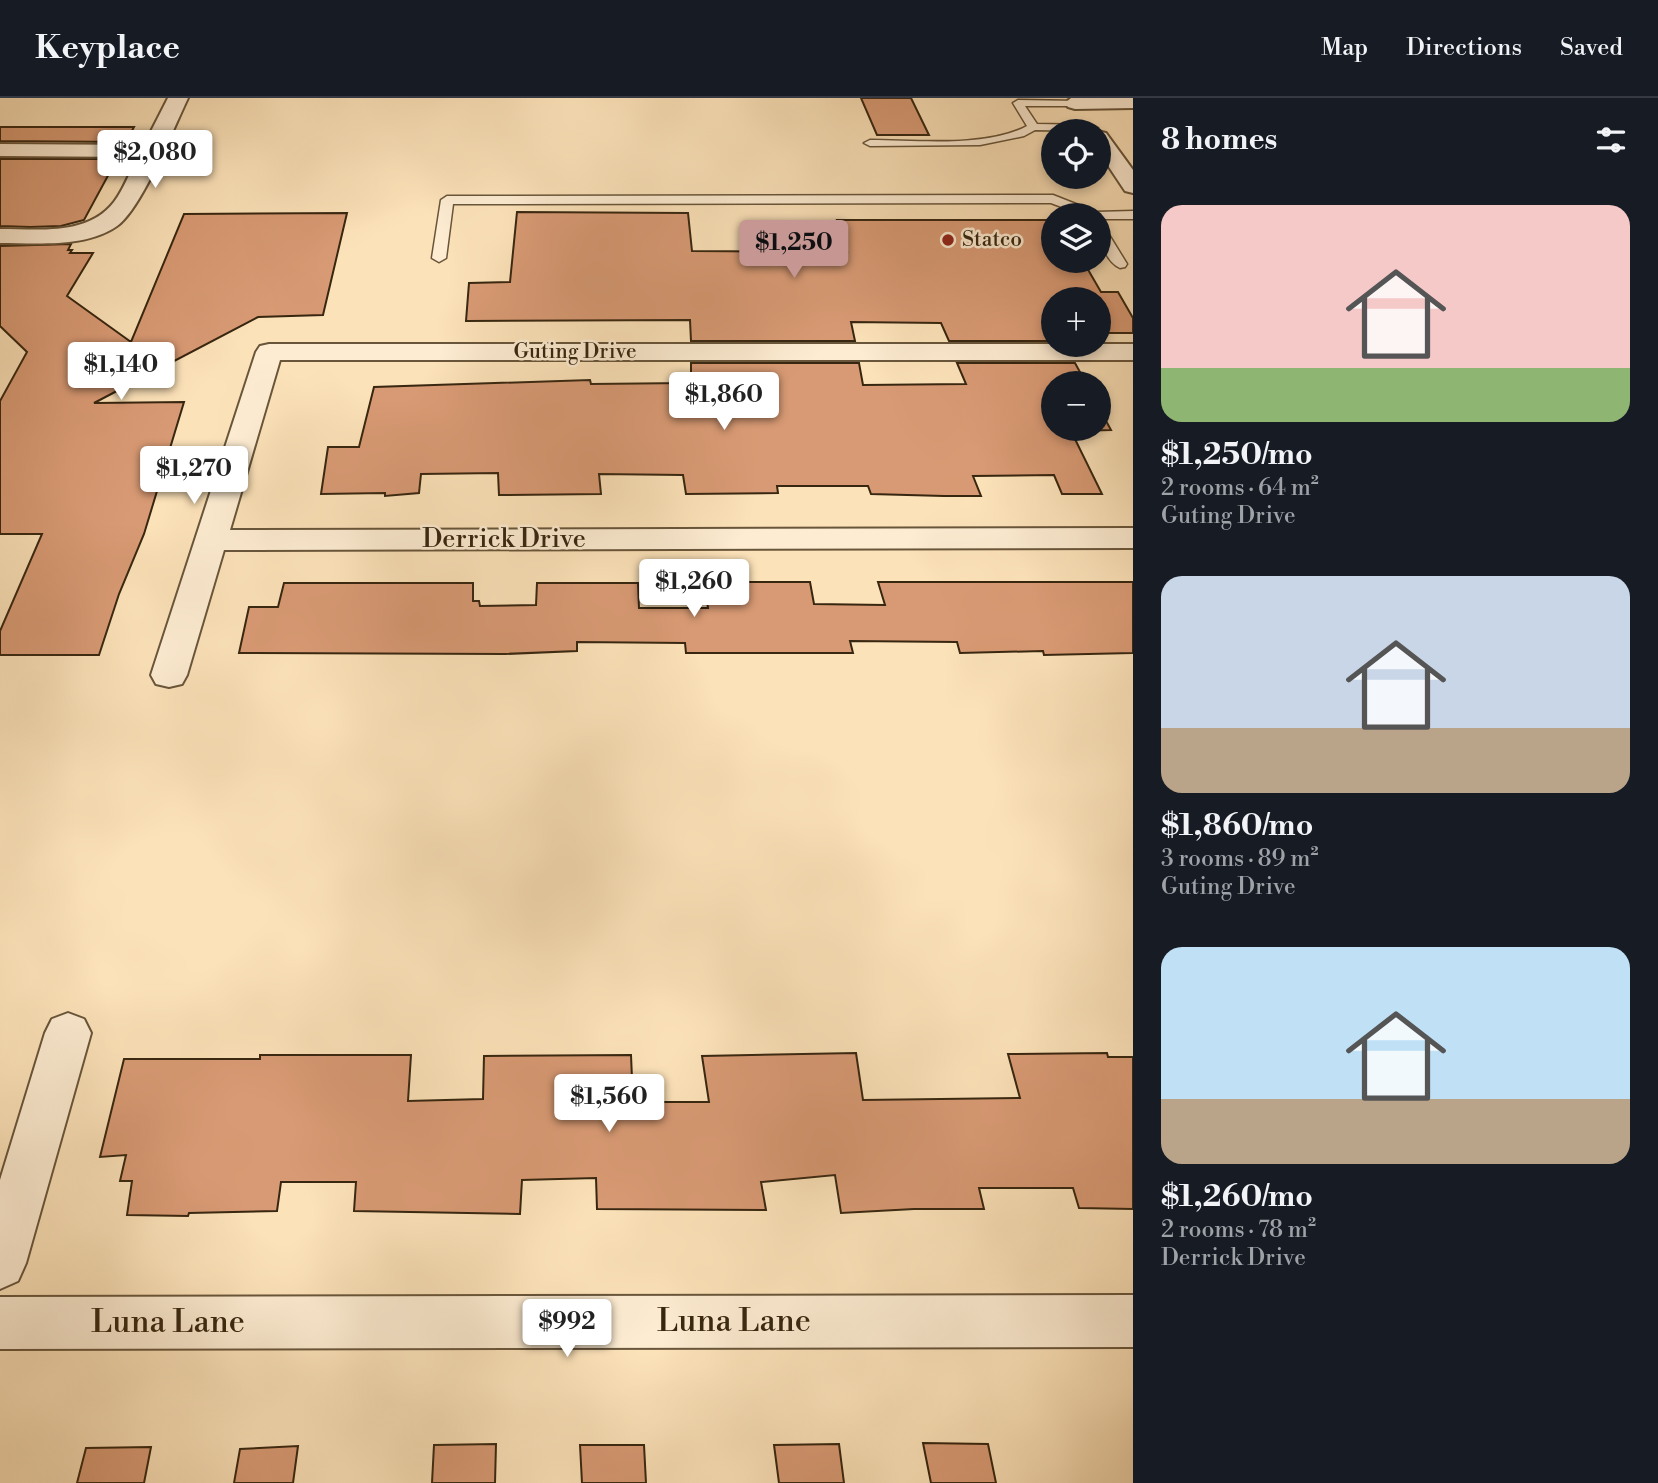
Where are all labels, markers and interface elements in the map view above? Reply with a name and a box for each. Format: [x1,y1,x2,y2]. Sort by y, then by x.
text: Keyplace [35,28,180,69]
text: Map [1321,33,1368,63]
text: Directions [1406,33,1522,63]
text: Saved [1560,33,1623,63]
map controls [1041,119,1111,441]
button: locate [1041,119,1111,189]
text: 8 homes [1161,121,1277,159]
icon: filters [1592,121,1630,159]
pin: $2,080 [98,130,212,190]
text: $2,080 [113,139,197,167]
button: layers [1041,203,1111,273]
pin: $1,250 [737,220,851,280]
place label: Statco [962,227,1022,253]
text: $1,250 [755,229,833,257]
marker: Statco [940,232,956,248]
icon: home [1333,251,1459,377]
button: + [1041,287,1111,357]
street label: Guting Drive [514,339,637,365]
pin: $1,140 [64,342,178,402]
text: $1,140 [84,351,158,379]
button: − [1041,371,1111,441]
pin: $1,860 [667,372,781,432]
text: $1,860 [685,381,763,409]
text: $1,250/mo [1161,436,1313,474]
pin: $1,270 [137,446,251,506]
text: $1,270 [156,455,232,483]
text: 2 rooms · 64 m² [1161,474,1319,502]
text: Guting Drive [1161,502,1296,530]
street label: Derrick Drive [422,523,586,555]
pin: $1,260 [637,560,751,619]
text: $1,260 [655,568,733,596]
icon: home [1333,622,1459,748]
text: $1,860/mo [1161,807,1313,845]
text: 3 rooms · 89 m² [1161,845,1318,873]
text: Guting Drive [1161,873,1296,901]
icon: home [1333,993,1459,1119]
pin: $1,560 [552,1074,666,1134]
text: $1,560 [570,1083,648,1111]
text: $1,260/mo [1161,1178,1313,1216]
text: 2 rooms · 78 m² [1161,1216,1316,1244]
text: Derrick Drive [1161,1244,1306,1272]
pin: $992 [526,1300,608,1359]
street label: Luna Lane [657,1301,811,1341]
street label: Luna Lane [91,1302,245,1342]
text: $992 [538,1308,596,1336]

